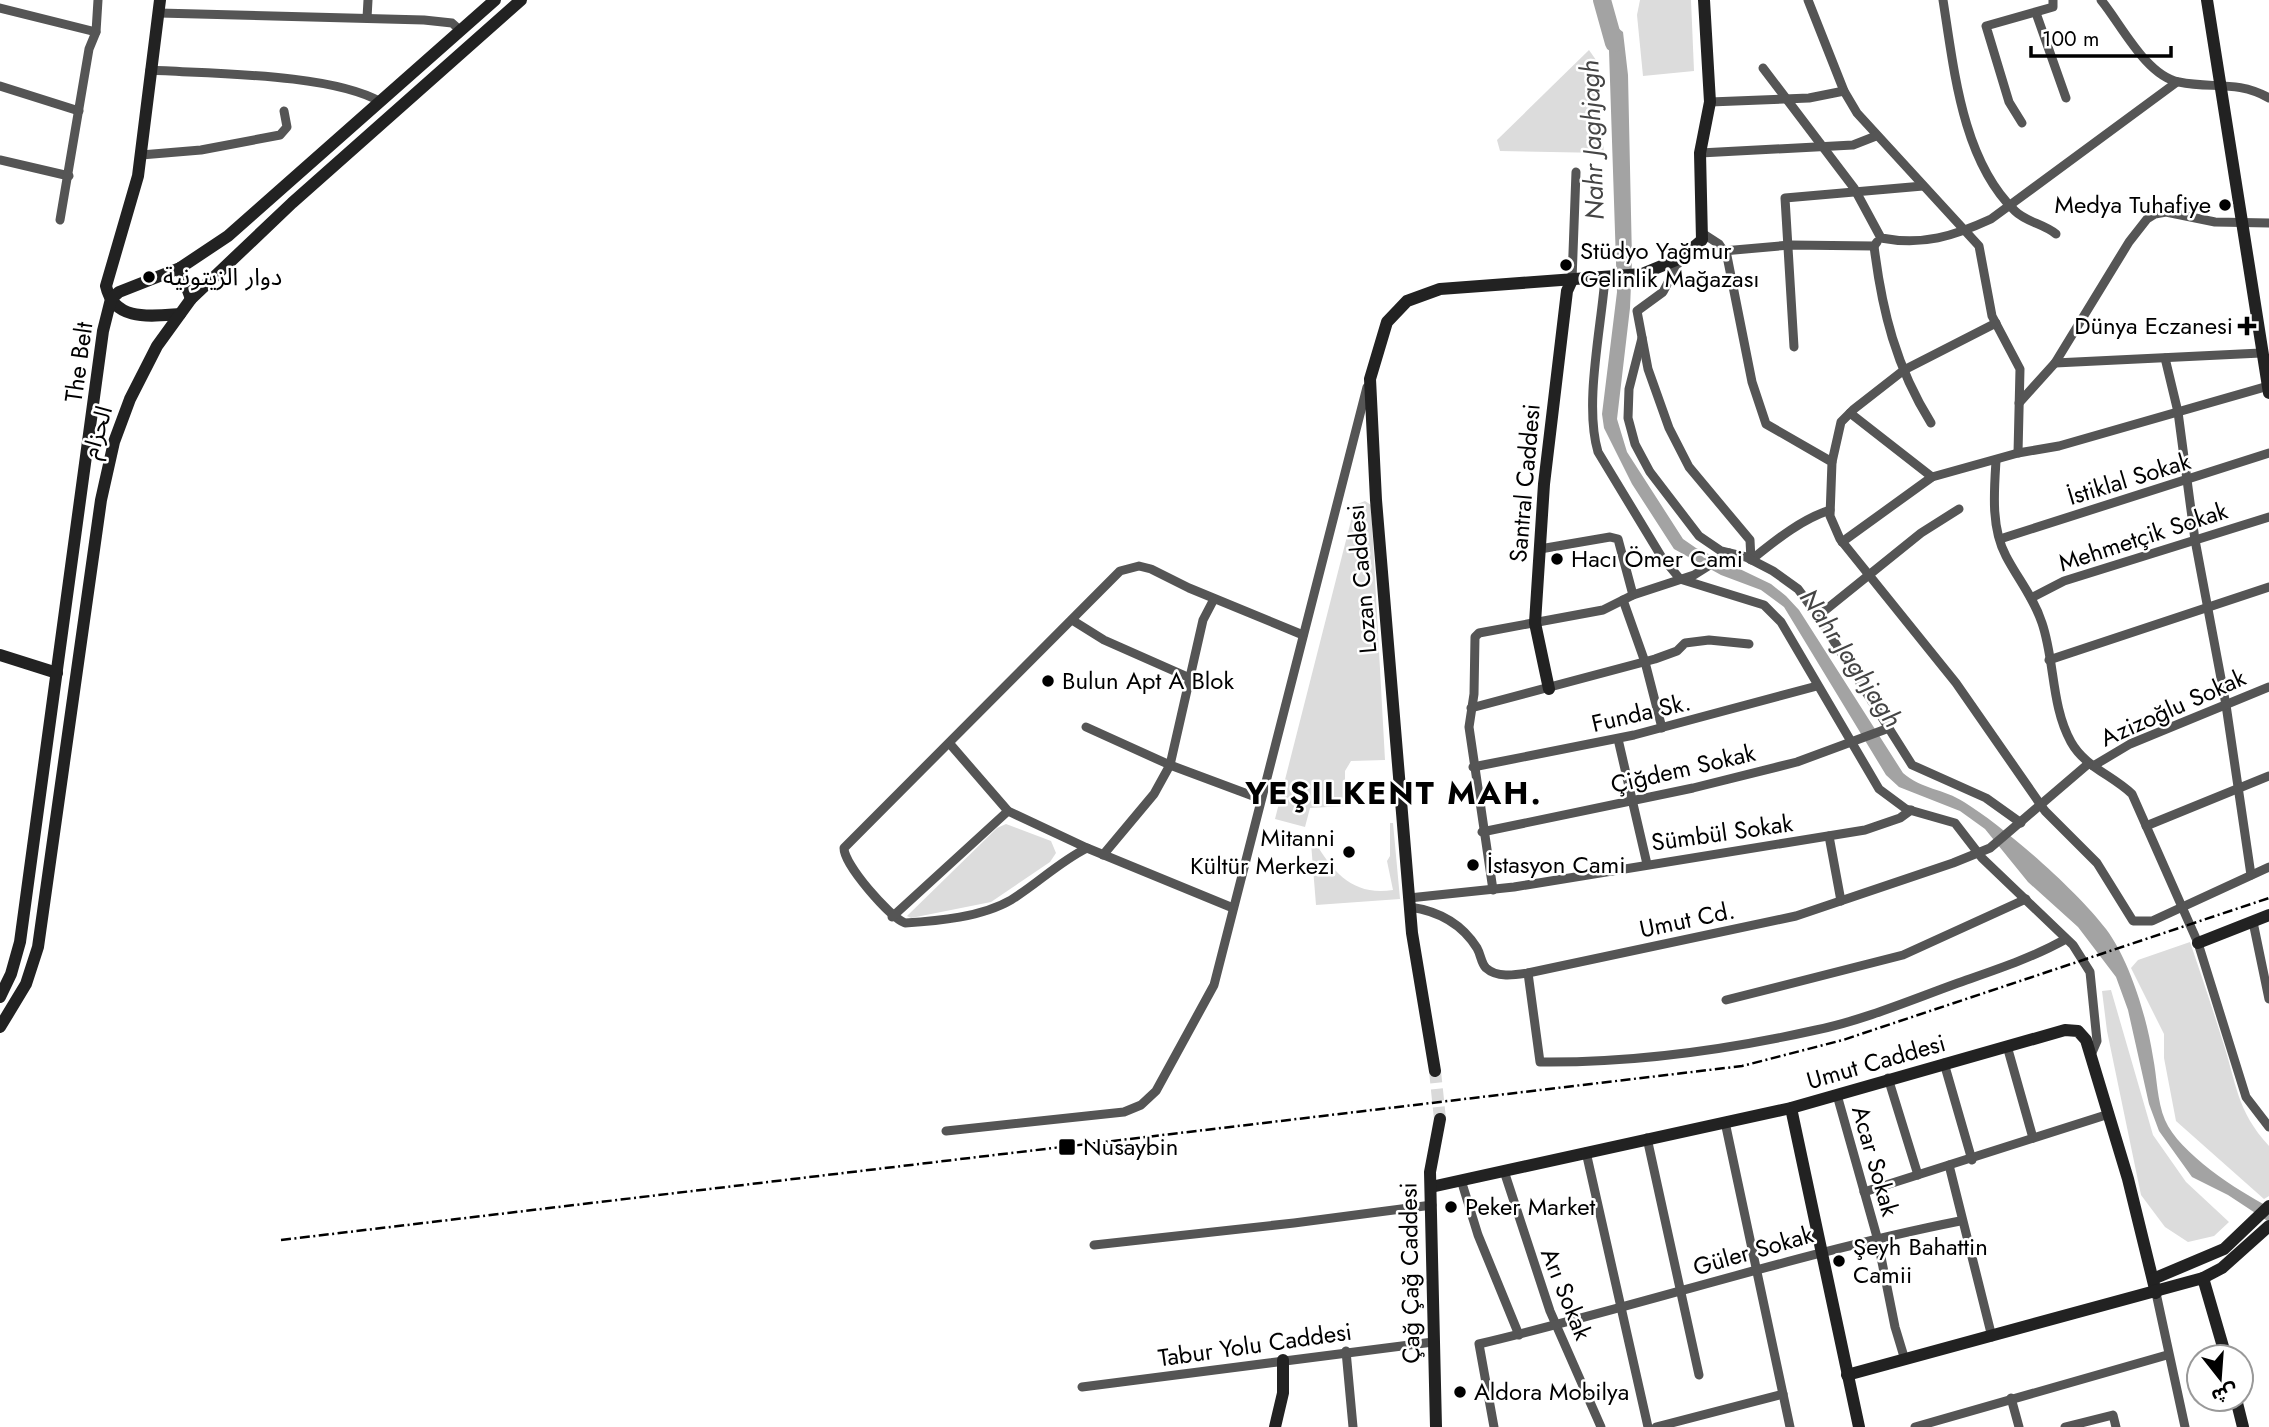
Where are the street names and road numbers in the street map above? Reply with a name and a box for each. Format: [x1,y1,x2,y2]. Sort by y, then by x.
street label: The Belt [56,319,101,404]
street label: الحزام [72,401,122,463]
street label: Santral Caddesi [1500,402,1549,564]
street label: İstiklal Sokak [2063,443,2195,514]
street label: Mehmetçik Sokak [2054,493,2232,580]
street label: Lozan Caddesi [1338,503,1385,655]
street label: Azizoğlu Sokak [2094,660,2252,755]
street label: Funda Sk. [1588,684,1694,741]
street label: Çiğdem Sokak [1607,735,1759,802]
street label: Sümbül Sokak [1649,805,1795,860]
street label: Umut Cd. [1636,892,1738,947]
street label: Umut Caddesi [1802,1025,1949,1098]
street label: Acar Sokak [1843,1102,1908,1221]
street label: Çağ Çağ Caddesi [1390,1182,1429,1364]
street label: Güler Sokak [1689,1217,1817,1284]
street label: Arı Sokak [1532,1243,1601,1345]
street label: Tabur Yolu Caddesi [1156,1314,1354,1375]

